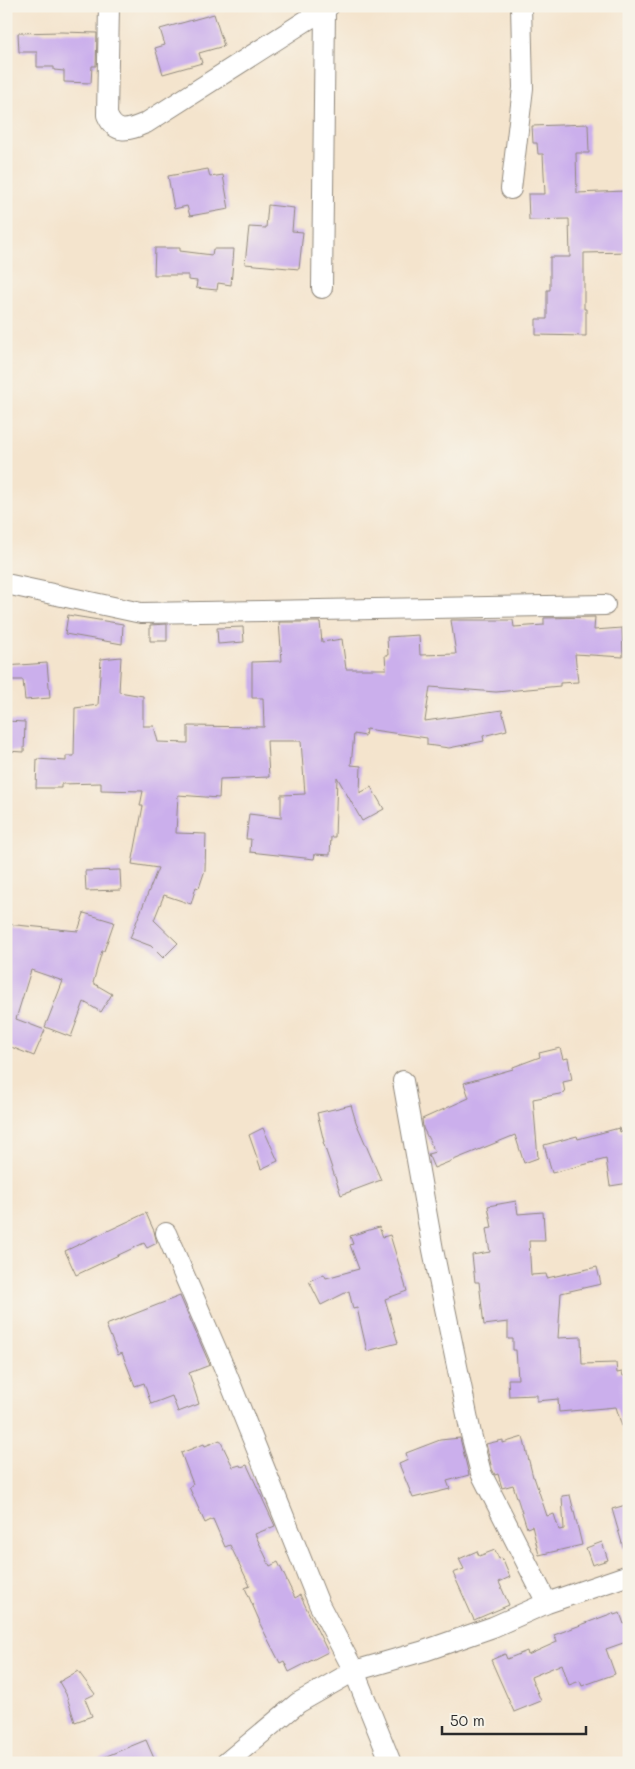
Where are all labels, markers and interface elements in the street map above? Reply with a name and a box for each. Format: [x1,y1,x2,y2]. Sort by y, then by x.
scale bar [442,1704,586,1736]
text: 50 m [450,1710,485,1730]

